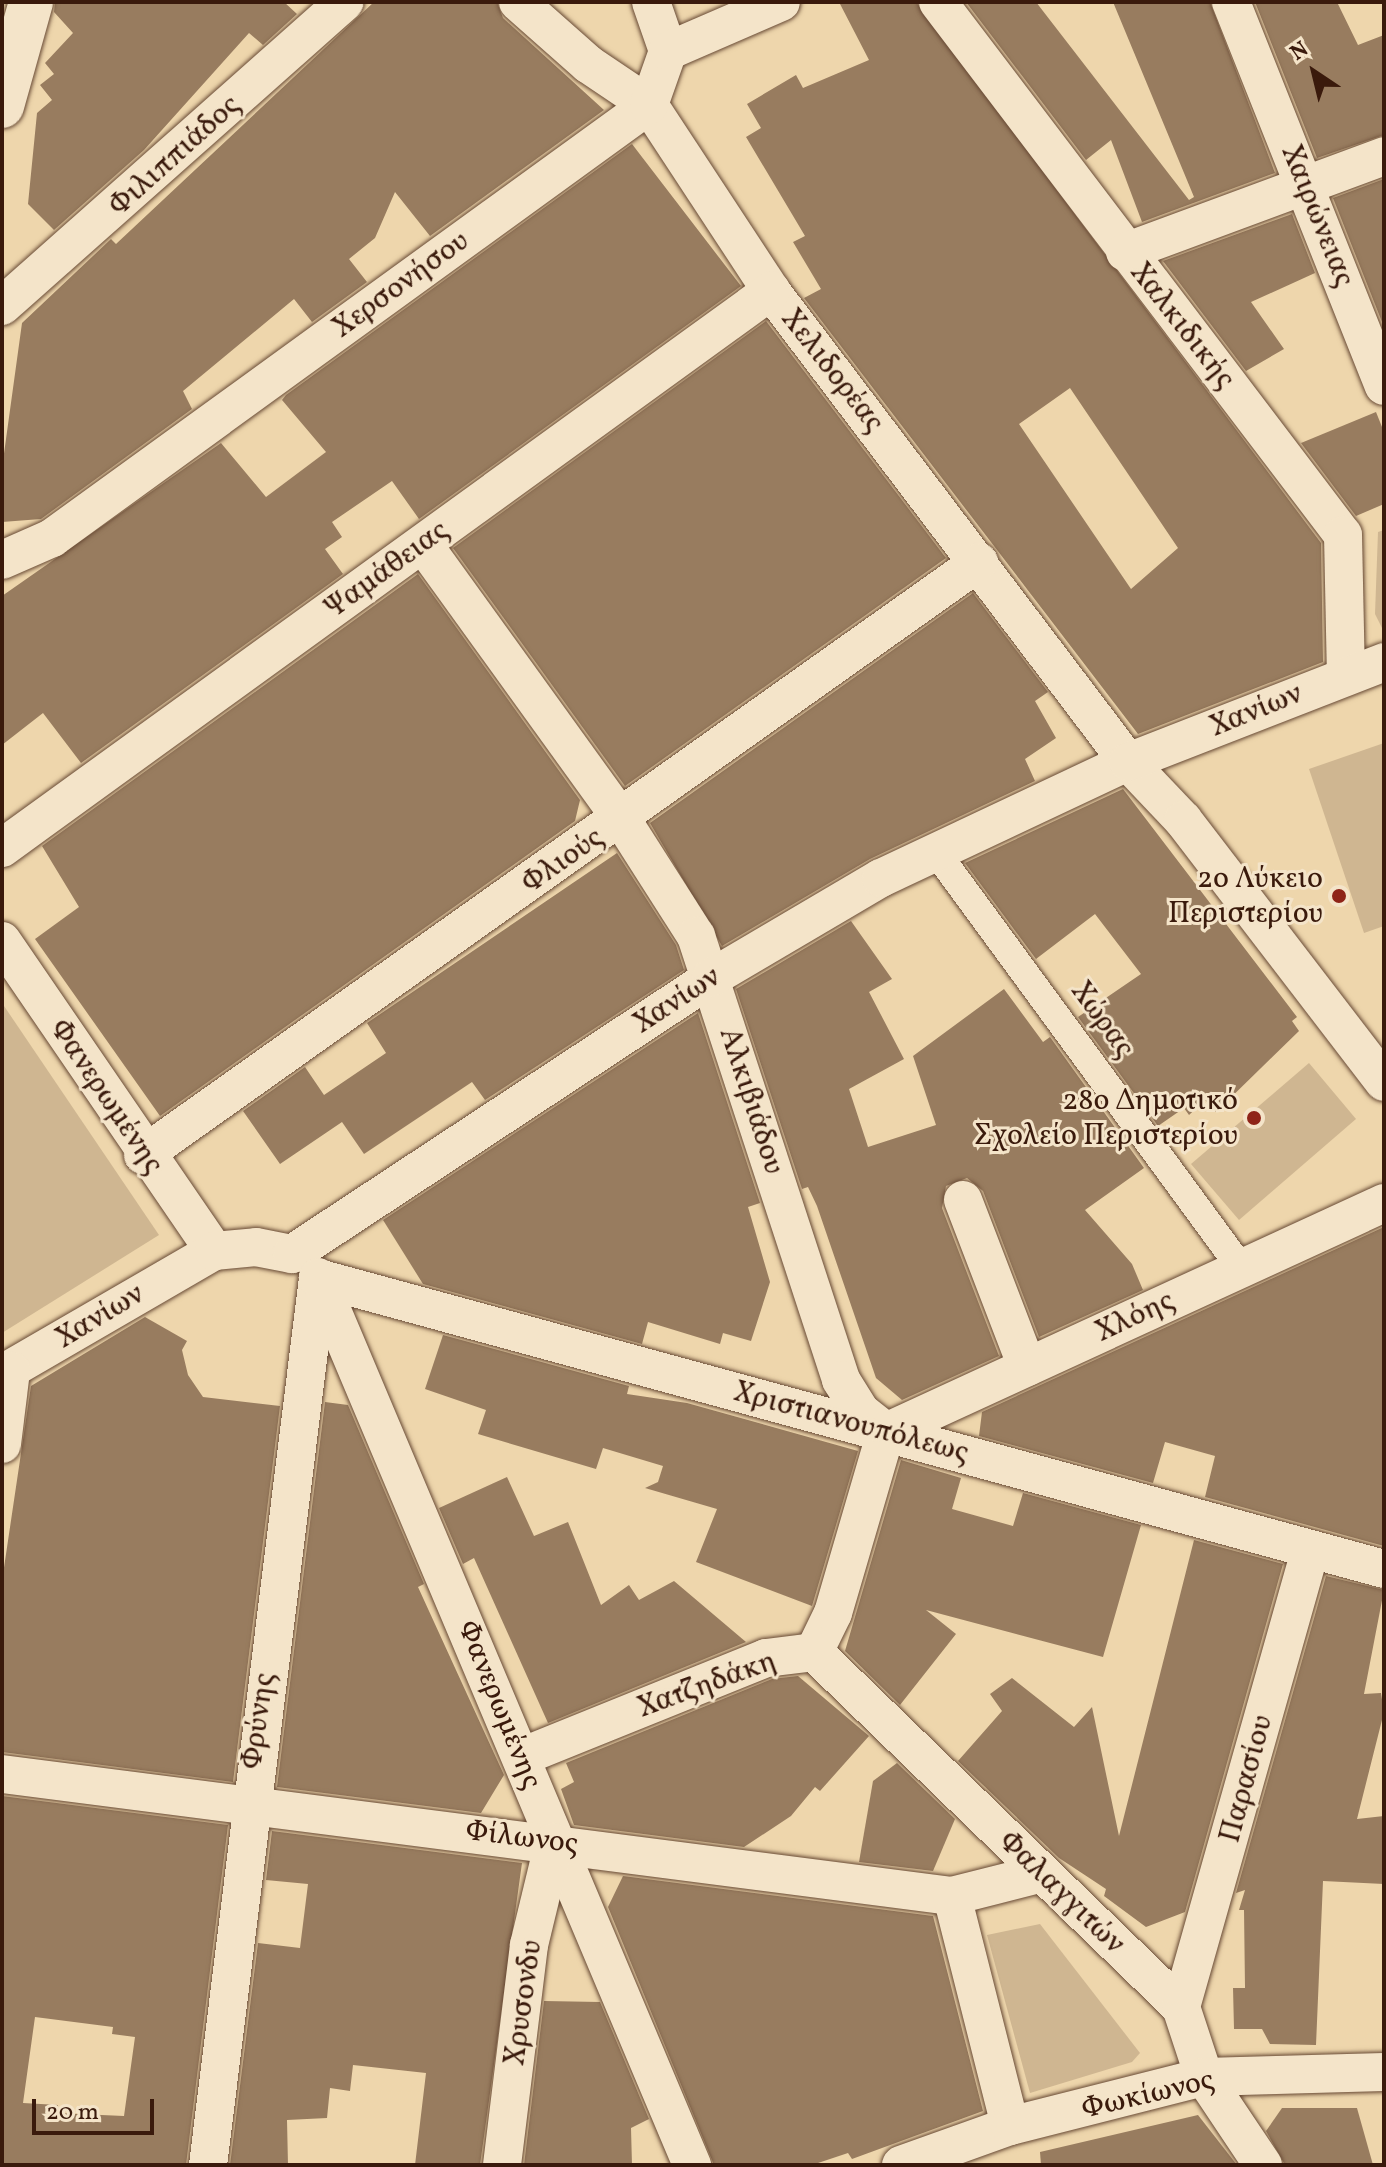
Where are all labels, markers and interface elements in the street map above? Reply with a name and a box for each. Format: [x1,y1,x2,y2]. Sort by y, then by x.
north arrow [1274,32,1354,112]
text: N [1285,35,1315,69]
street label: Φιλιππιάδος [102,88,248,224]
street label: Χαιρώνειας [1272,140,1362,292]
street label: Χερσονήσου [326,223,476,347]
street label: Χαλκιδικής [1121,256,1243,396]
street label: Χελιδορέας [772,302,892,440]
street label: Ψαμάθειας [318,513,456,627]
street label: Χανίων [1205,676,1307,746]
street label: Φλιούς [515,820,611,902]
place label: 2ο Λύκειο Περιστερίου [1168,861,1323,932]
marker: 2ο Λύκειο Περιστερίου [1330,887,1348,905]
street label: Χανίων [627,960,727,1042]
street label: Χώρας [1062,974,1142,1066]
street label: Φανερωμένης [41,1013,171,1181]
street label: Αλκιβιάδου [710,1023,792,1179]
place label: 28ο Δημοτικό Σχολείο Περιστερίου [974,1083,1238,1154]
marker: 28ο Δημοτικό Σχολείο Περιστερίου [1245,1109,1263,1127]
street label: Χανίων [49,1277,151,1357]
street label: Χλόης [1090,1283,1180,1351]
street label: Χριστιανουπόλεως [729,1374,973,1472]
street label: Φανερωμένης [449,1615,549,1795]
street label: Χατζηδάκη [633,1643,781,1727]
street label: Φρύνης [234,1670,284,1772]
street label: Παρασίου [1213,1711,1281,1847]
street label: Φίλωνος [464,1813,580,1863]
street label: Φαλαγγιτών [991,1824,1131,1962]
street label: Χρυσονδυ [497,1938,551,2068]
street label: Φωκίωνος [1078,2062,1218,2128]
scale bar [36,2083,158,2133]
text: 20 m [46,2096,99,2130]

